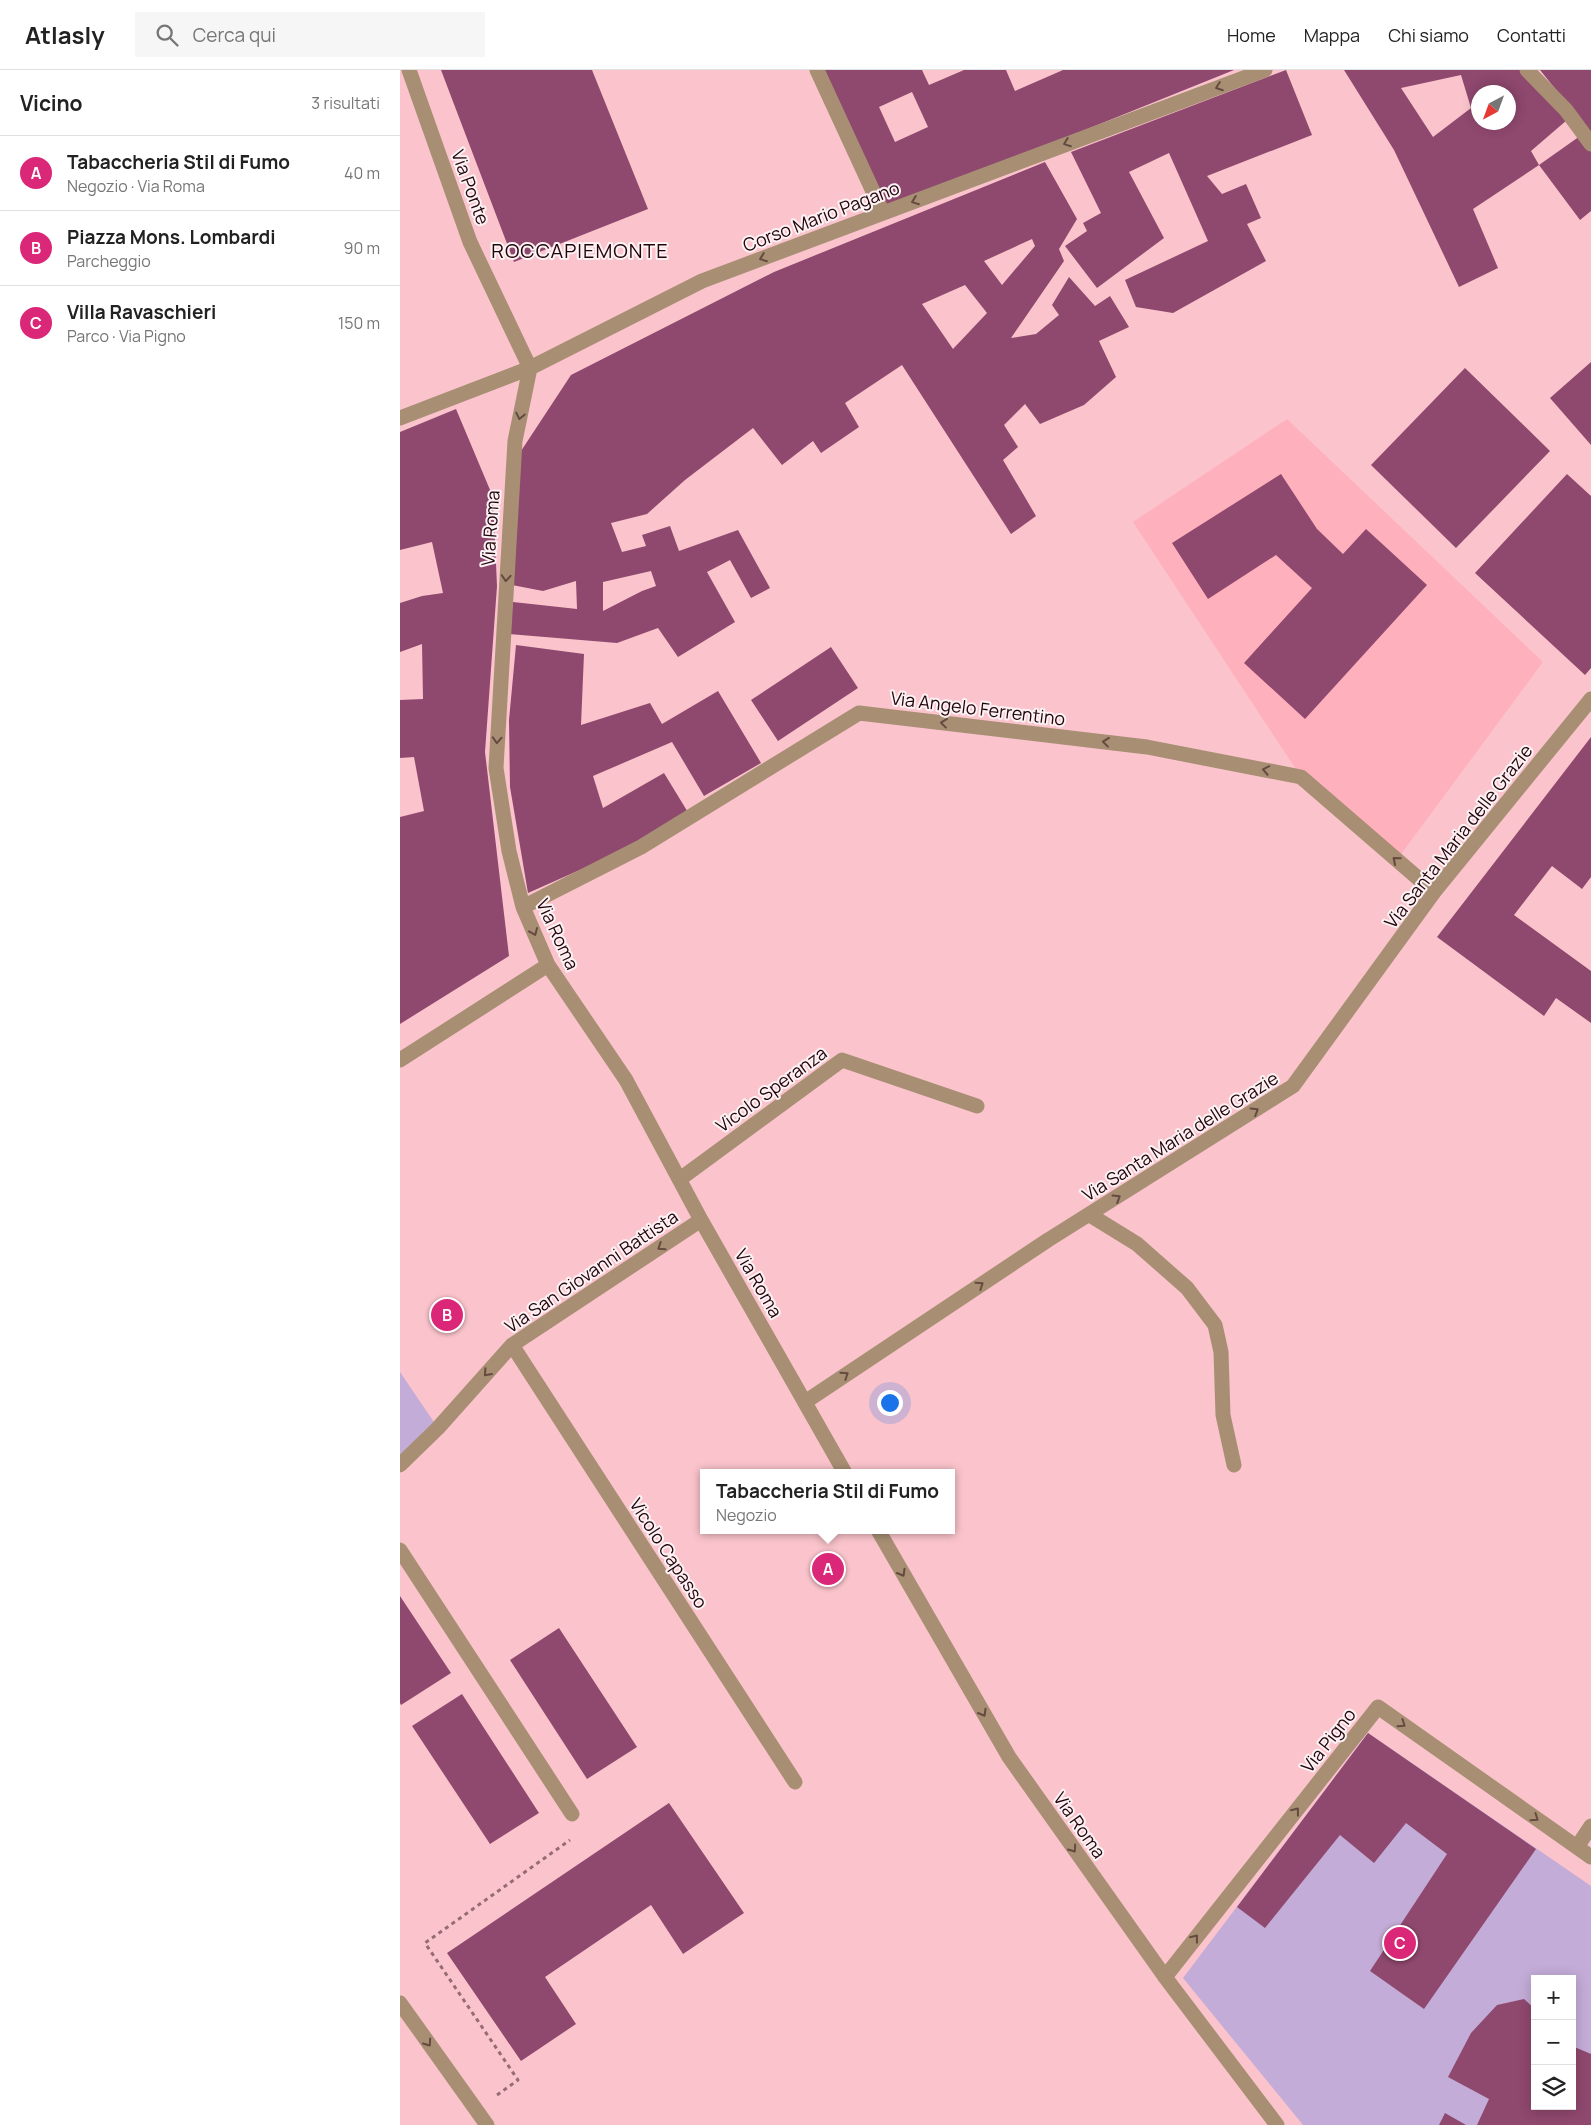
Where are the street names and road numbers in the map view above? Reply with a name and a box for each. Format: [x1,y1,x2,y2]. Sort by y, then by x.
street label: Via Ponte [446,146,496,228]
street label: Corso Mario Pagano [739,175,903,257]
street label: Via Roma [475,489,505,567]
street label: Via Angelo Ferrentino [889,685,1067,731]
street label: Via Santa Maria delle Grazie [1379,739,1537,933]
street label: Via Roma [531,895,585,973]
street label: Vicolo Speranza [711,1041,831,1137]
street label: Via Santa Maria delle Grazie [1077,1066,1283,1206]
street label: Via San Giovanni Battista [500,1204,682,1338]
street label: Via Roma [730,1244,788,1322]
street label: Vicolo Capasso [624,1493,714,1613]
street label: Via Pigno [1295,1703,1361,1777]
street label: Via Roma [1048,1787,1112,1863]

